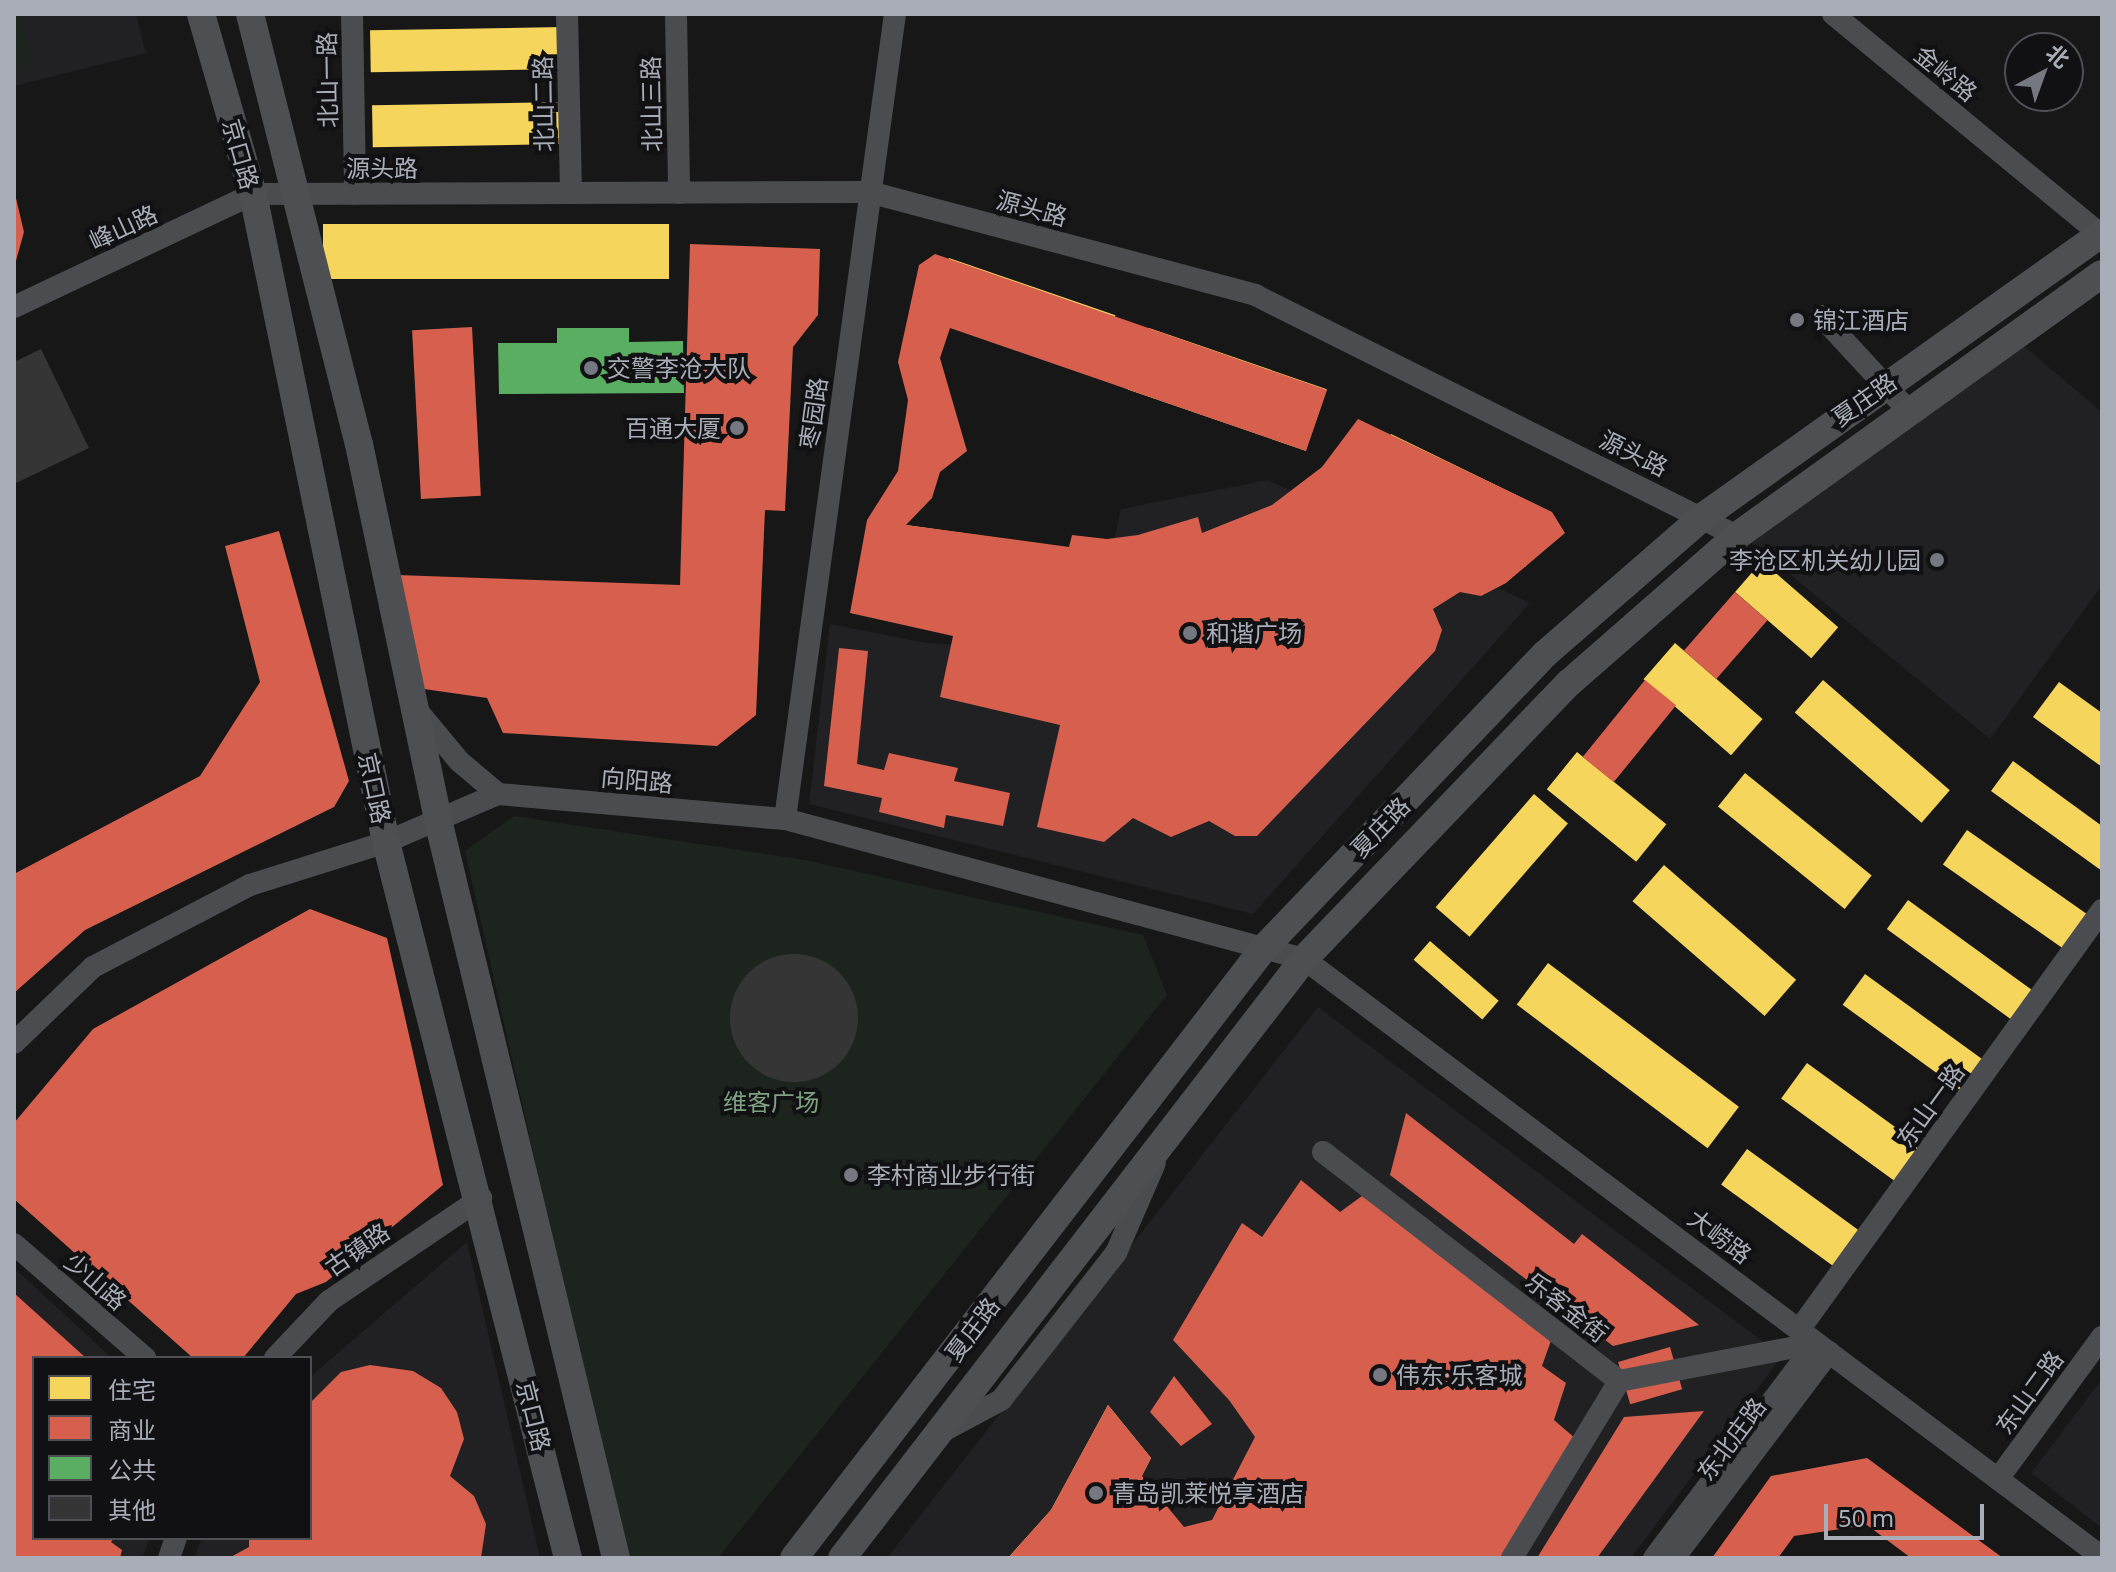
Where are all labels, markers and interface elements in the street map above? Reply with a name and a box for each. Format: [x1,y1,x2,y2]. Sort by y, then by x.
street label: 北山一路 [312,32,342,128]
north arrow [2004,32,2084,112]
text: 北 [2040,37,2077,74]
street label: 金岭路 [1909,39,1983,107]
street label: 北山二路 [528,56,558,152]
street label: 北山三路 [636,56,666,152]
street label: 京口路 [217,115,265,193]
street label: 源头路 [346,154,418,182]
street label: 源头路 [993,185,1071,231]
street label: 峰山路 [84,199,162,255]
place label: 锦江酒店 [1813,306,1909,334]
marker: 锦江酒店 [1788,311,1806,329]
place label: 交警李沧大队 [607,354,751,382]
marker: 交警李沧大队 [582,359,600,377]
street label: 夏庄路 [1826,367,1902,431]
street label: 枣园路 [794,375,832,451]
place label: 百通大厦 [625,414,721,442]
marker: 百通大厦 [728,419,746,437]
street label: 源头路 [1595,424,1673,482]
place label: 李沧区机关幼儿园 [1729,546,1921,574]
marker: 李沧区机关幼儿园 [1928,551,1946,569]
place label: 和谐广场 [1206,619,1302,647]
marker: 和谐广场 [1181,624,1199,642]
street label: 京口路 [353,750,397,826]
street label: 向阳路 [600,763,674,797]
street label: 夏庄路 [1345,791,1415,863]
street label: 东山一路 [1890,1058,1970,1152]
park label: 维客广场 [723,1088,819,1116]
place label: 李村商业步行街 [867,1161,1035,1189]
marker: 李村商业步行街 [842,1166,860,1184]
street label: 大崂路 [1683,1203,1757,1269]
street label: 古镇路 [319,1217,395,1281]
street label: 少山路 [59,1247,133,1315]
street label: 乐客金街 [1520,1266,1614,1348]
street label: 夏庄路 [939,1292,1005,1366]
street label: 东山二路 [1989,1345,2069,1439]
legend [32,1356,312,1540]
place label: 伟东·乐客城 [1396,1361,1522,1389]
marker: 伟东·乐客城 [1371,1366,1389,1384]
text: 住宅 [108,1373,156,1406]
street label: 京口路 [511,1378,557,1454]
street label: 东北庄路 [1691,1392,1771,1486]
text: 商业 [108,1413,156,1446]
text: 公共 [108,1453,156,1486]
place label: 青岛凯莱悦享酒店 [1112,1479,1304,1507]
marker: 青岛凯莱悦享酒店 [1087,1484,1105,1502]
scale bar [1828,1488,1988,1538]
text: 其他 [108,1493,156,1526]
text: 50 m [1838,1501,1894,1534]

